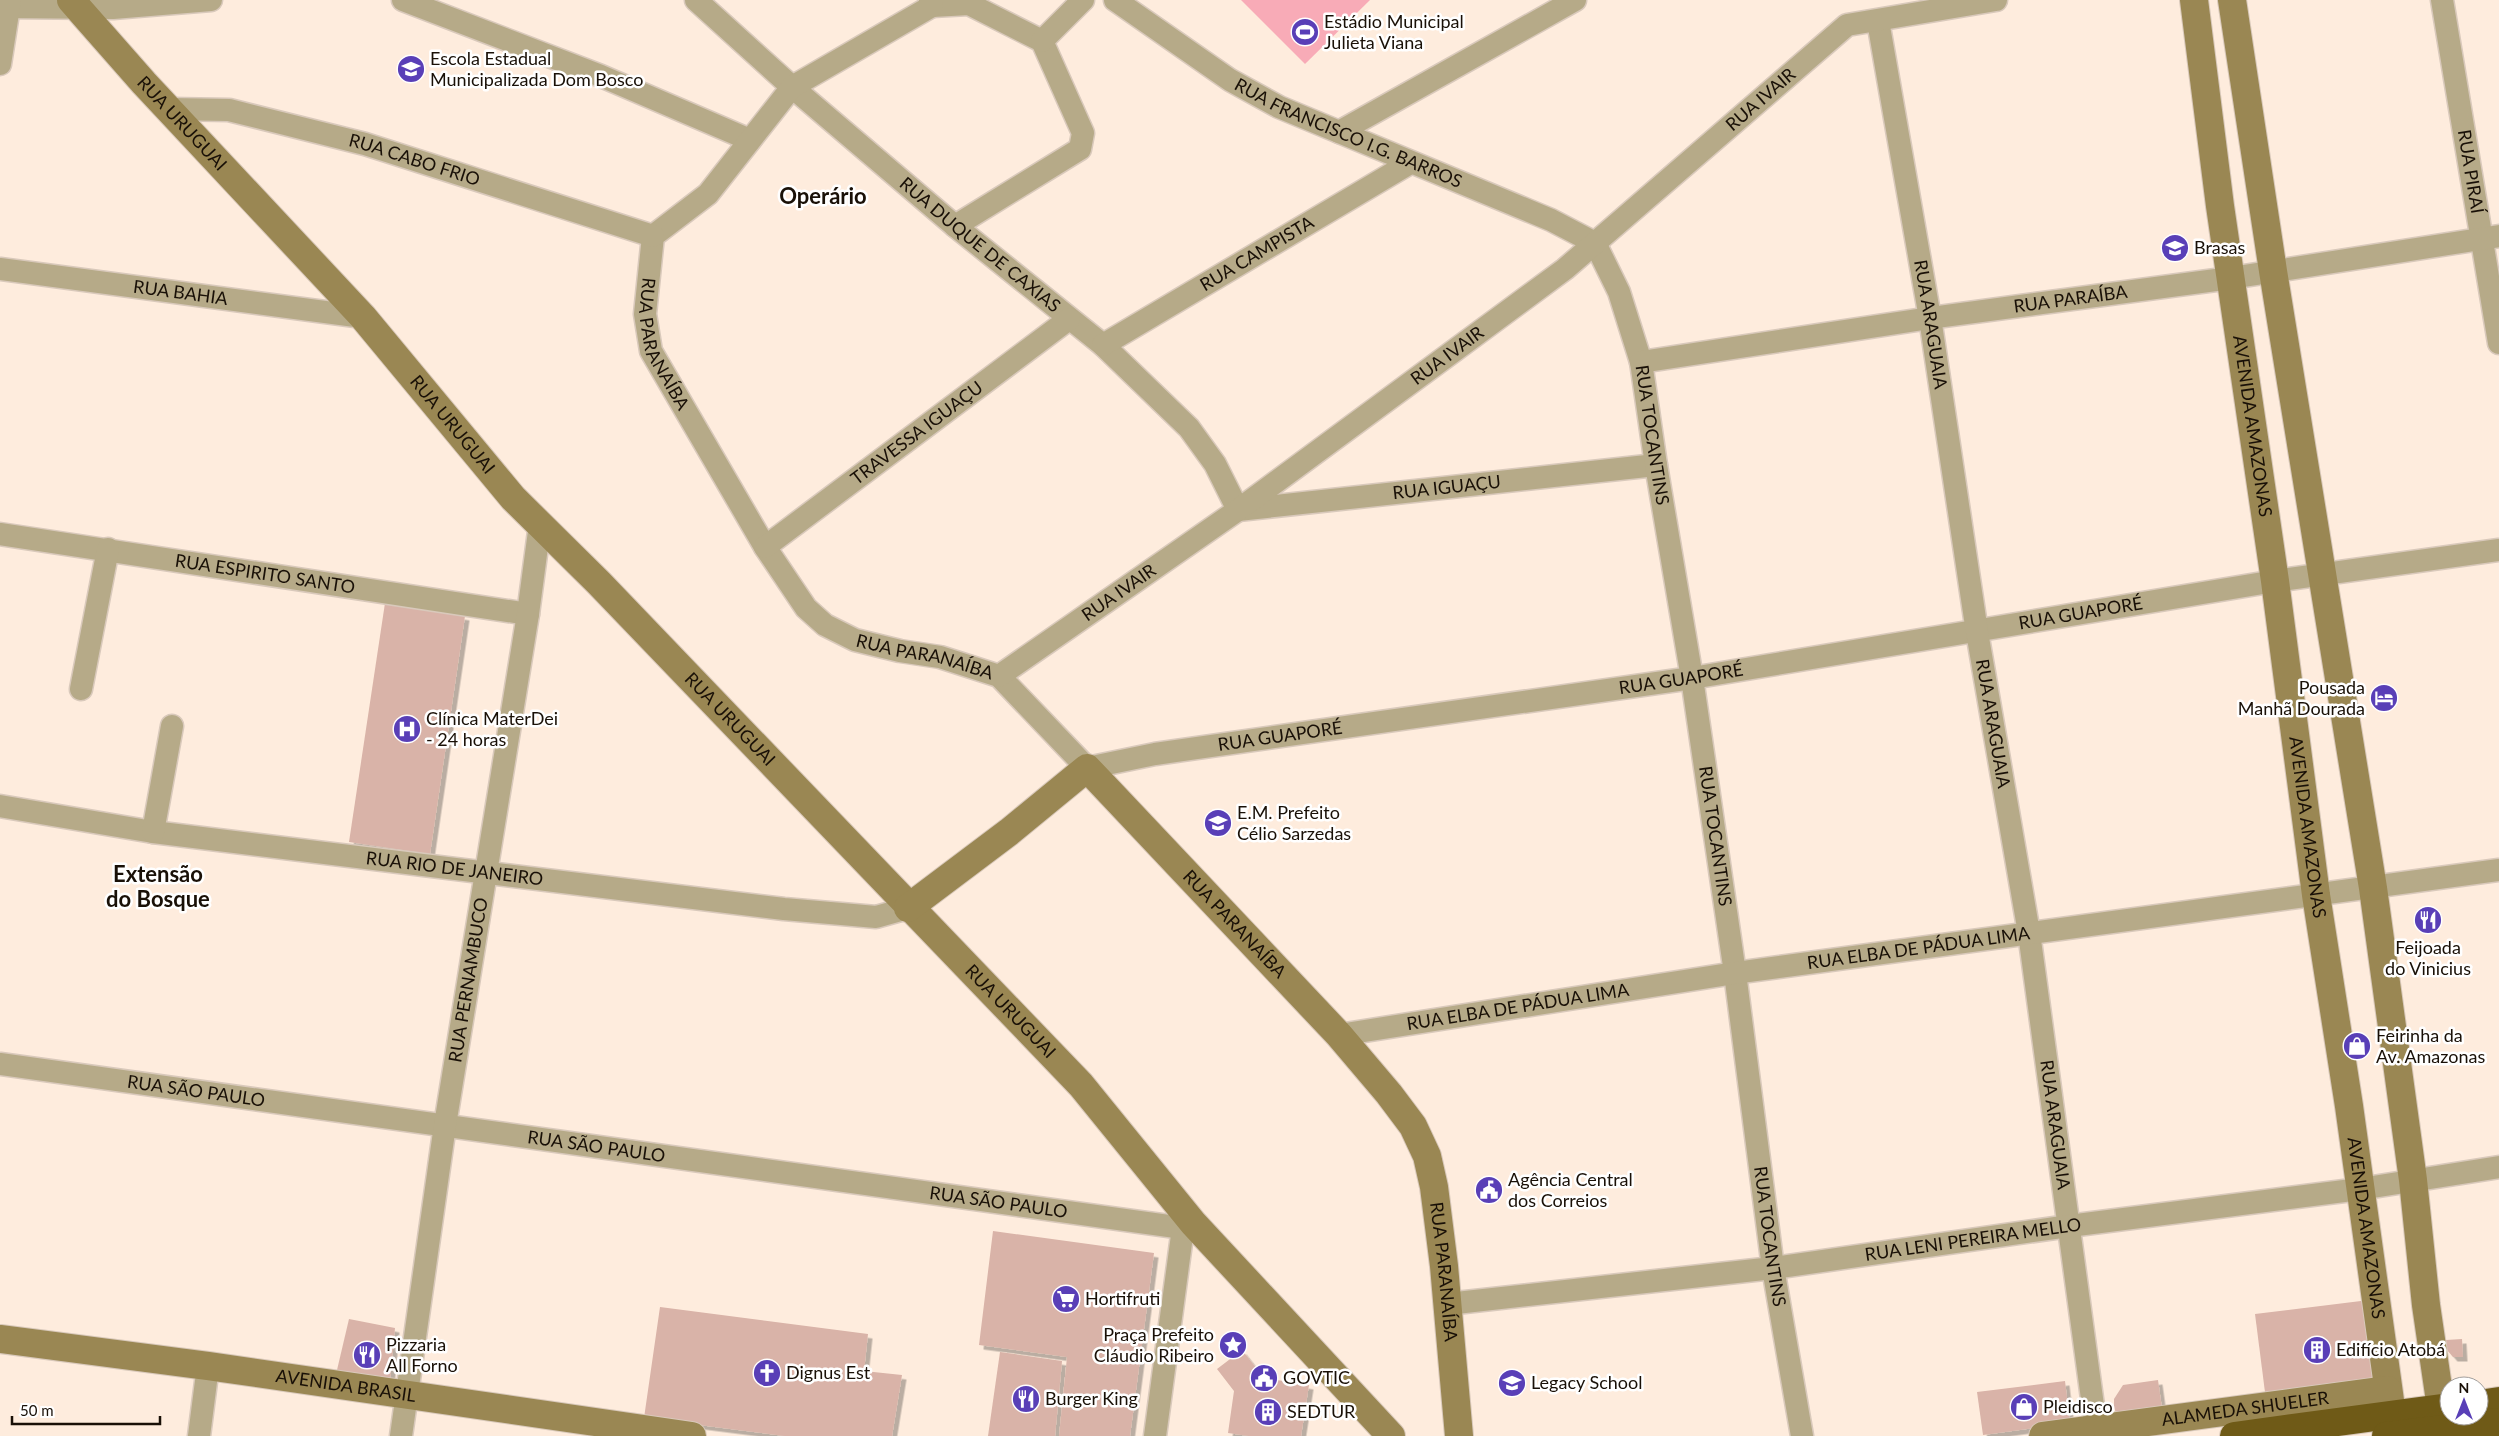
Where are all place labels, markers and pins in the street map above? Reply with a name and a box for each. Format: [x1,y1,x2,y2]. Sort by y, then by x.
place label: Estádio Municipal Julieta Viana [1324,10,1464,53]
sports icon: Estádio Municipal Julieta Viana [1290,17,1320,47]
place label: Escola Estadual Municipalizada Dom Bosco [430,47,644,90]
school or university icon: Escola Estadual Municipalizada Dom Bosco [396,54,426,84]
school or university icon: Brasas [2160,233,2190,263]
place label: Brasas [2194,236,2246,258]
place label: Pousada Manhã Dourada [2238,676,2365,719]
hotel icon: Pousada Manhã Dourada [2369,683,2399,713]
place label: Clínica MaterDei - 24 horas [426,707,558,750]
hospital icon: Clínica MaterDei - 24 horas [392,714,422,744]
place label: E.M. Prefeito Célio Sarzedas [1237,801,1351,844]
school or university icon: E.M. Prefeito Célio Sarzedas [1203,808,1233,838]
restaurant icon: Feijoada do Vinicius [2413,905,2443,935]
place label: Feijoada do Vinicius [2385,936,2471,979]
place label: Feirinha da Av. Amazonas [2376,1024,2485,1067]
shop icon: Feirinha da Av. Amazonas [2342,1031,2372,1061]
place label: Agência Central dos Correios [1508,1168,1633,1211]
public building icon: Agência Central dos Correios [1474,1175,1504,1205]
supermarket icon: Hortifruti [1051,1284,1081,1314]
place label: Hortifruti [1085,1287,1160,1309]
place label: Praça Prefeito Cláudio Ribeiro [1094,1323,1214,1366]
place icon: Praça Prefeito Cláudio Ribeiro [1218,1330,1248,1360]
place label: Pizzaria All Forno [386,1333,458,1376]
building icon: Edifício Atobá [2302,1335,2332,1365]
place label: Edifício Atobá [2336,1338,2445,1360]
restaurant icon: Pizzaria All Forno [352,1340,382,1370]
church icon: Dignus Est [752,1358,782,1388]
place label: Dignus Est [786,1361,871,1383]
public building icon: GOVTIC [1249,1363,1279,1393]
place label: GOVTIC [1283,1366,1350,1388]
school or university icon: Legacy School [1497,1368,1527,1398]
place label: Legacy School [1531,1371,1642,1393]
restaurant icon: Burger King [1011,1384,1041,1414]
place label: Burger King [1045,1387,1138,1409]
shop icon: Pleidisco [2009,1392,2039,1422]
place label: Pleidisco [2043,1395,2113,1417]
building icon: SEDTUR [1253,1397,1283,1427]
place label: SEDTUR [1287,1400,1356,1422]

